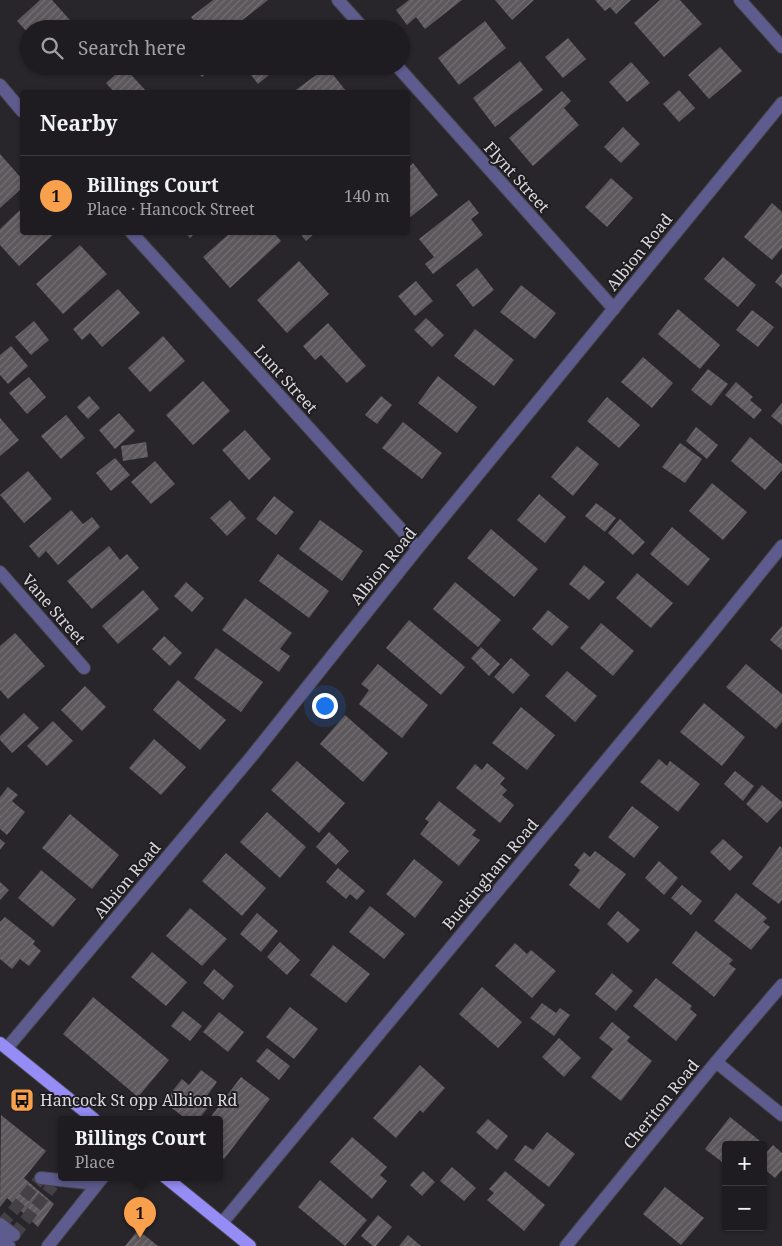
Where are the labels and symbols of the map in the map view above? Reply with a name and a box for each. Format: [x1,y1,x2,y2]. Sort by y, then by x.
street label: Flynt Street [479,137,555,217]
street label: Albion Road [601,209,677,295]
street label: Lunt Street [249,340,323,418]
street label: Albion Road [345,523,421,609]
street label: Vane Street [17,569,91,649]
your location [312,693,338,719]
street label: Buckingham Road [437,814,543,934]
street label: Albion Road [89,837,166,923]
street label: Cheriton Road [618,1055,704,1153]
bus stop icon: Hancock St opp Albion Rd [9,1087,35,1113]
place label: Hancock St opp Albion Rd [40,1089,237,1111]
pin: 1 [124,1197,156,1238]

